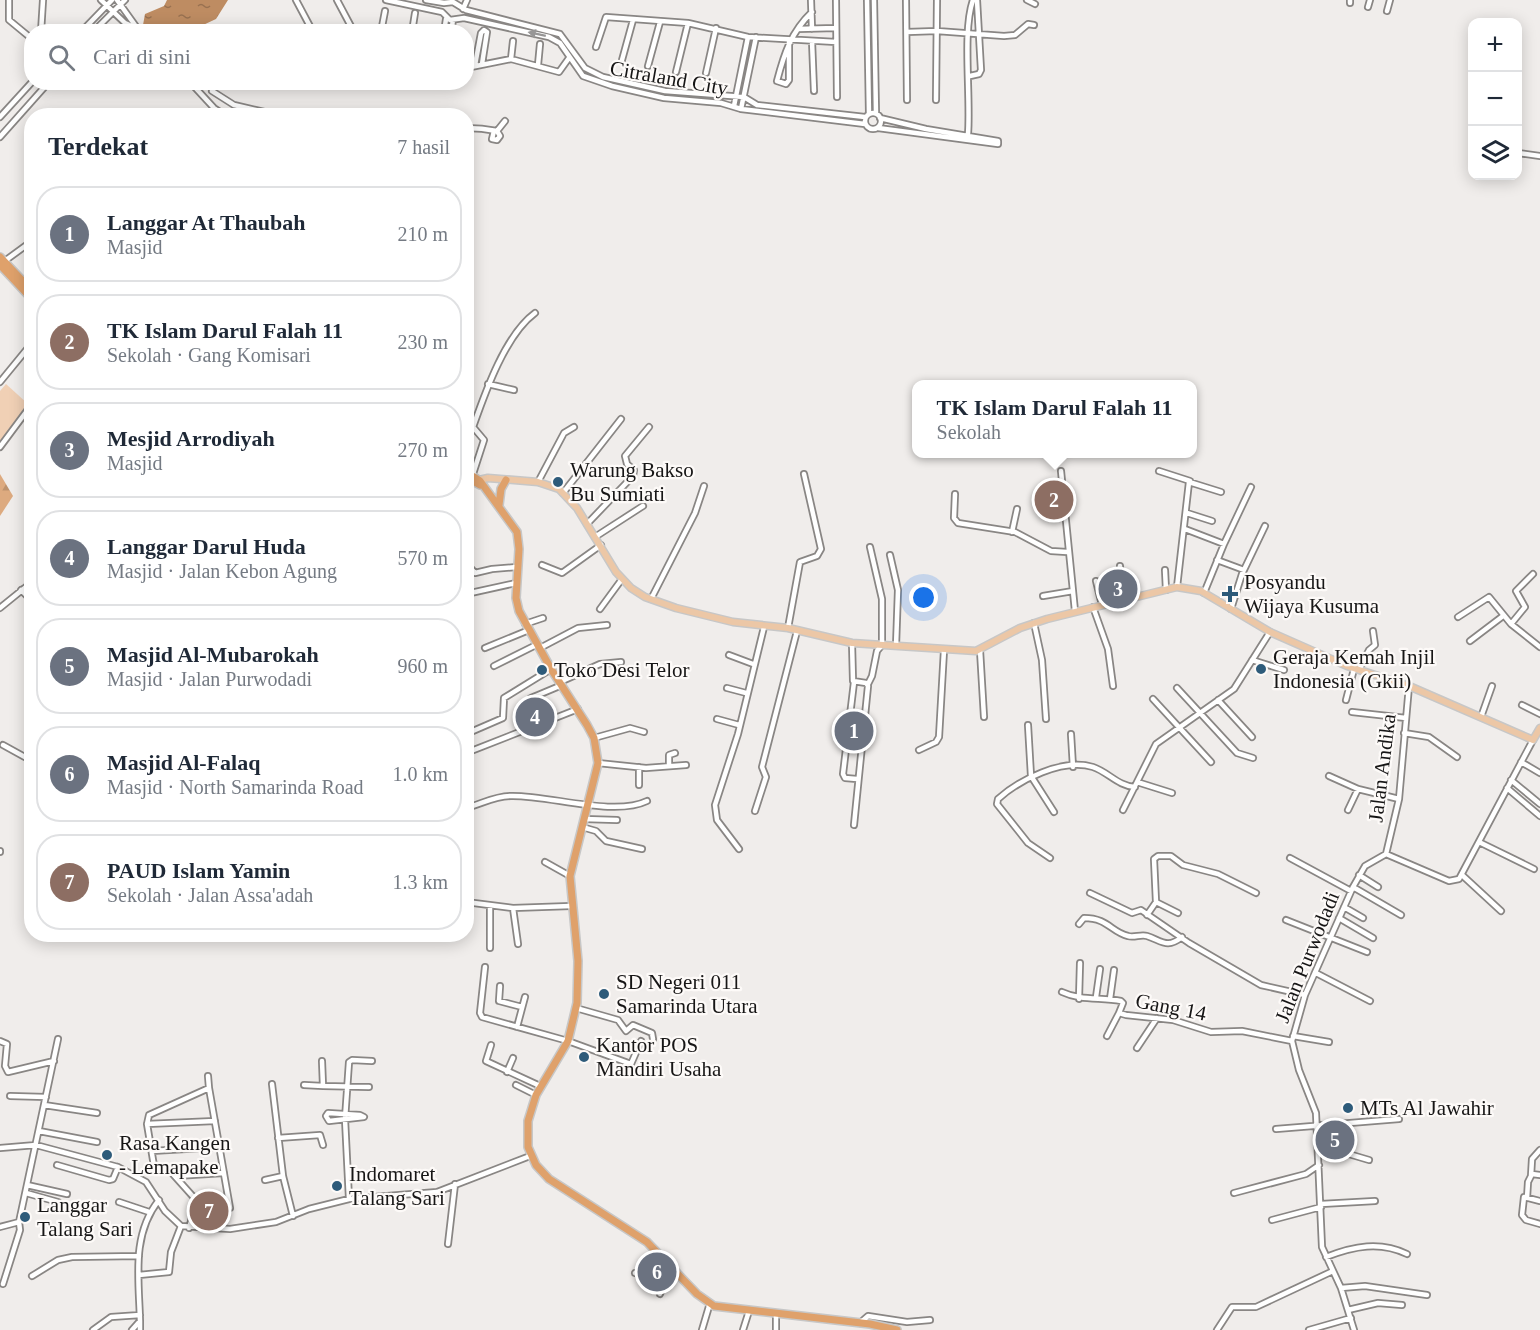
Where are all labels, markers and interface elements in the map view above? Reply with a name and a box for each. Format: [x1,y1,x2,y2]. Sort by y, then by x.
map controls [1468,18,1522,180]
button: + [1468,18,1522,72]
search box [24,24,474,90]
one-way arrow [527,29,546,38]
icon: search [45,41,78,74]
text: Cari di sini [93,44,191,69]
street label: Citraland City [608,56,730,100]
button: − [1468,72,1522,126]
button: layers [1468,126,1522,180]
text: Terdekat [48,132,148,161]
text: 7 hasil [397,136,450,158]
text: Langgar At Thaubah [107,210,306,235]
text: 1 [65,223,75,245]
text: 210 m [397,223,448,245]
text: Masjid [107,236,163,258]
text: TK Islam Darul Falah 11 [107,318,343,343]
text: 2 [65,331,75,353]
text: 230 m [397,331,448,353]
text: Sekolah · Gang Komisari [107,344,311,366]
popup [912,380,1197,458]
text: TK Islam Darul Falah 11 [937,395,1172,420]
text: Sekolah [937,421,1001,443]
text: Mesjid Arrodiyah [107,426,275,451]
text: 3 [65,439,75,461]
text: 270 m [397,439,448,461]
text: Masjid [107,452,163,474]
place label: Warung Bakso Bu Sumiati [570,458,694,506]
marker: Warung Bakso Bu Sumiati [551,475,565,489]
pin: 2 [1034,478,1074,522]
text: Langgar Darul Huda [107,534,306,559]
text: 4 [65,547,75,569]
text: 570 m [397,547,448,569]
text: Masjid · Jalan Kebon Agung [107,560,337,582]
pin: 3 [1098,566,1138,612]
place label: Posyandu Wijaya Kusuma [1244,570,1380,618]
your location [909,583,938,612]
marker: Posyandu Wijaya Kusuma [1221,585,1239,603]
text: Masjid Al-Mubarokah [107,642,319,667]
place label: Geraja Kemah Injil Indonesia (Gkii) [1273,645,1435,693]
text: 5 [65,655,75,677]
text: 960 m [397,655,448,677]
place label: Toko Desi Telor [554,658,690,682]
marker: Geraja Kemah Injil Indonesia (Gkii) [1254,662,1268,676]
marker: Toko Desi Telor [535,663,549,677]
text: Masjid · Jalan Purwodadi [107,668,312,690]
pin: 4 [516,694,554,740]
pin: 1 [834,708,874,754]
street label: Jalan Andika [1363,712,1401,824]
text: Masjid Al-Falaq [107,750,260,775]
text: 6 [65,763,75,785]
text: 1.0 km [392,763,448,785]
text: Masjid · North Samarinda Road [107,776,364,798]
text: PAUD Islam Yamin [107,858,290,883]
text: 7 [65,871,75,893]
text: 1.3 km [392,871,448,893]
text: Sekolah · Jalan Assa'adah [107,884,313,906]
street label: Jalan Purwodadi [1270,888,1344,1026]
place label: SD Negeri 011 Samarinda Utara [616,970,758,1018]
marker: SD Negeri 011 Samarinda Utara [597,987,611,1001]
street label: Gang 14 [1133,988,1209,1026]
place label: Kantor POS Mandiri Usaha [596,1033,722,1081]
marker: Kantor POS Mandiri Usaha [577,1050,591,1064]
place label: MTs Al Jawahir [1360,1096,1494,1120]
marker: MTs Al Jawahir [1341,1101,1355,1115]
pin: 5 [1316,1118,1354,1162]
place label: Rasa Kangen - Lemapake [119,1131,231,1179]
marker: Rasa Kangen - Lemapake [100,1148,114,1162]
place label: Indomaret Talang Sari [349,1162,445,1210]
marker: Indomaret Talang Sari [330,1179,344,1193]
pin: 7 [190,1188,228,1234]
place label: Langgar Talang Sari [37,1193,133,1241]
marker: Langgar Talang Sari [18,1210,32,1224]
pin: 6 [638,1250,676,1294]

